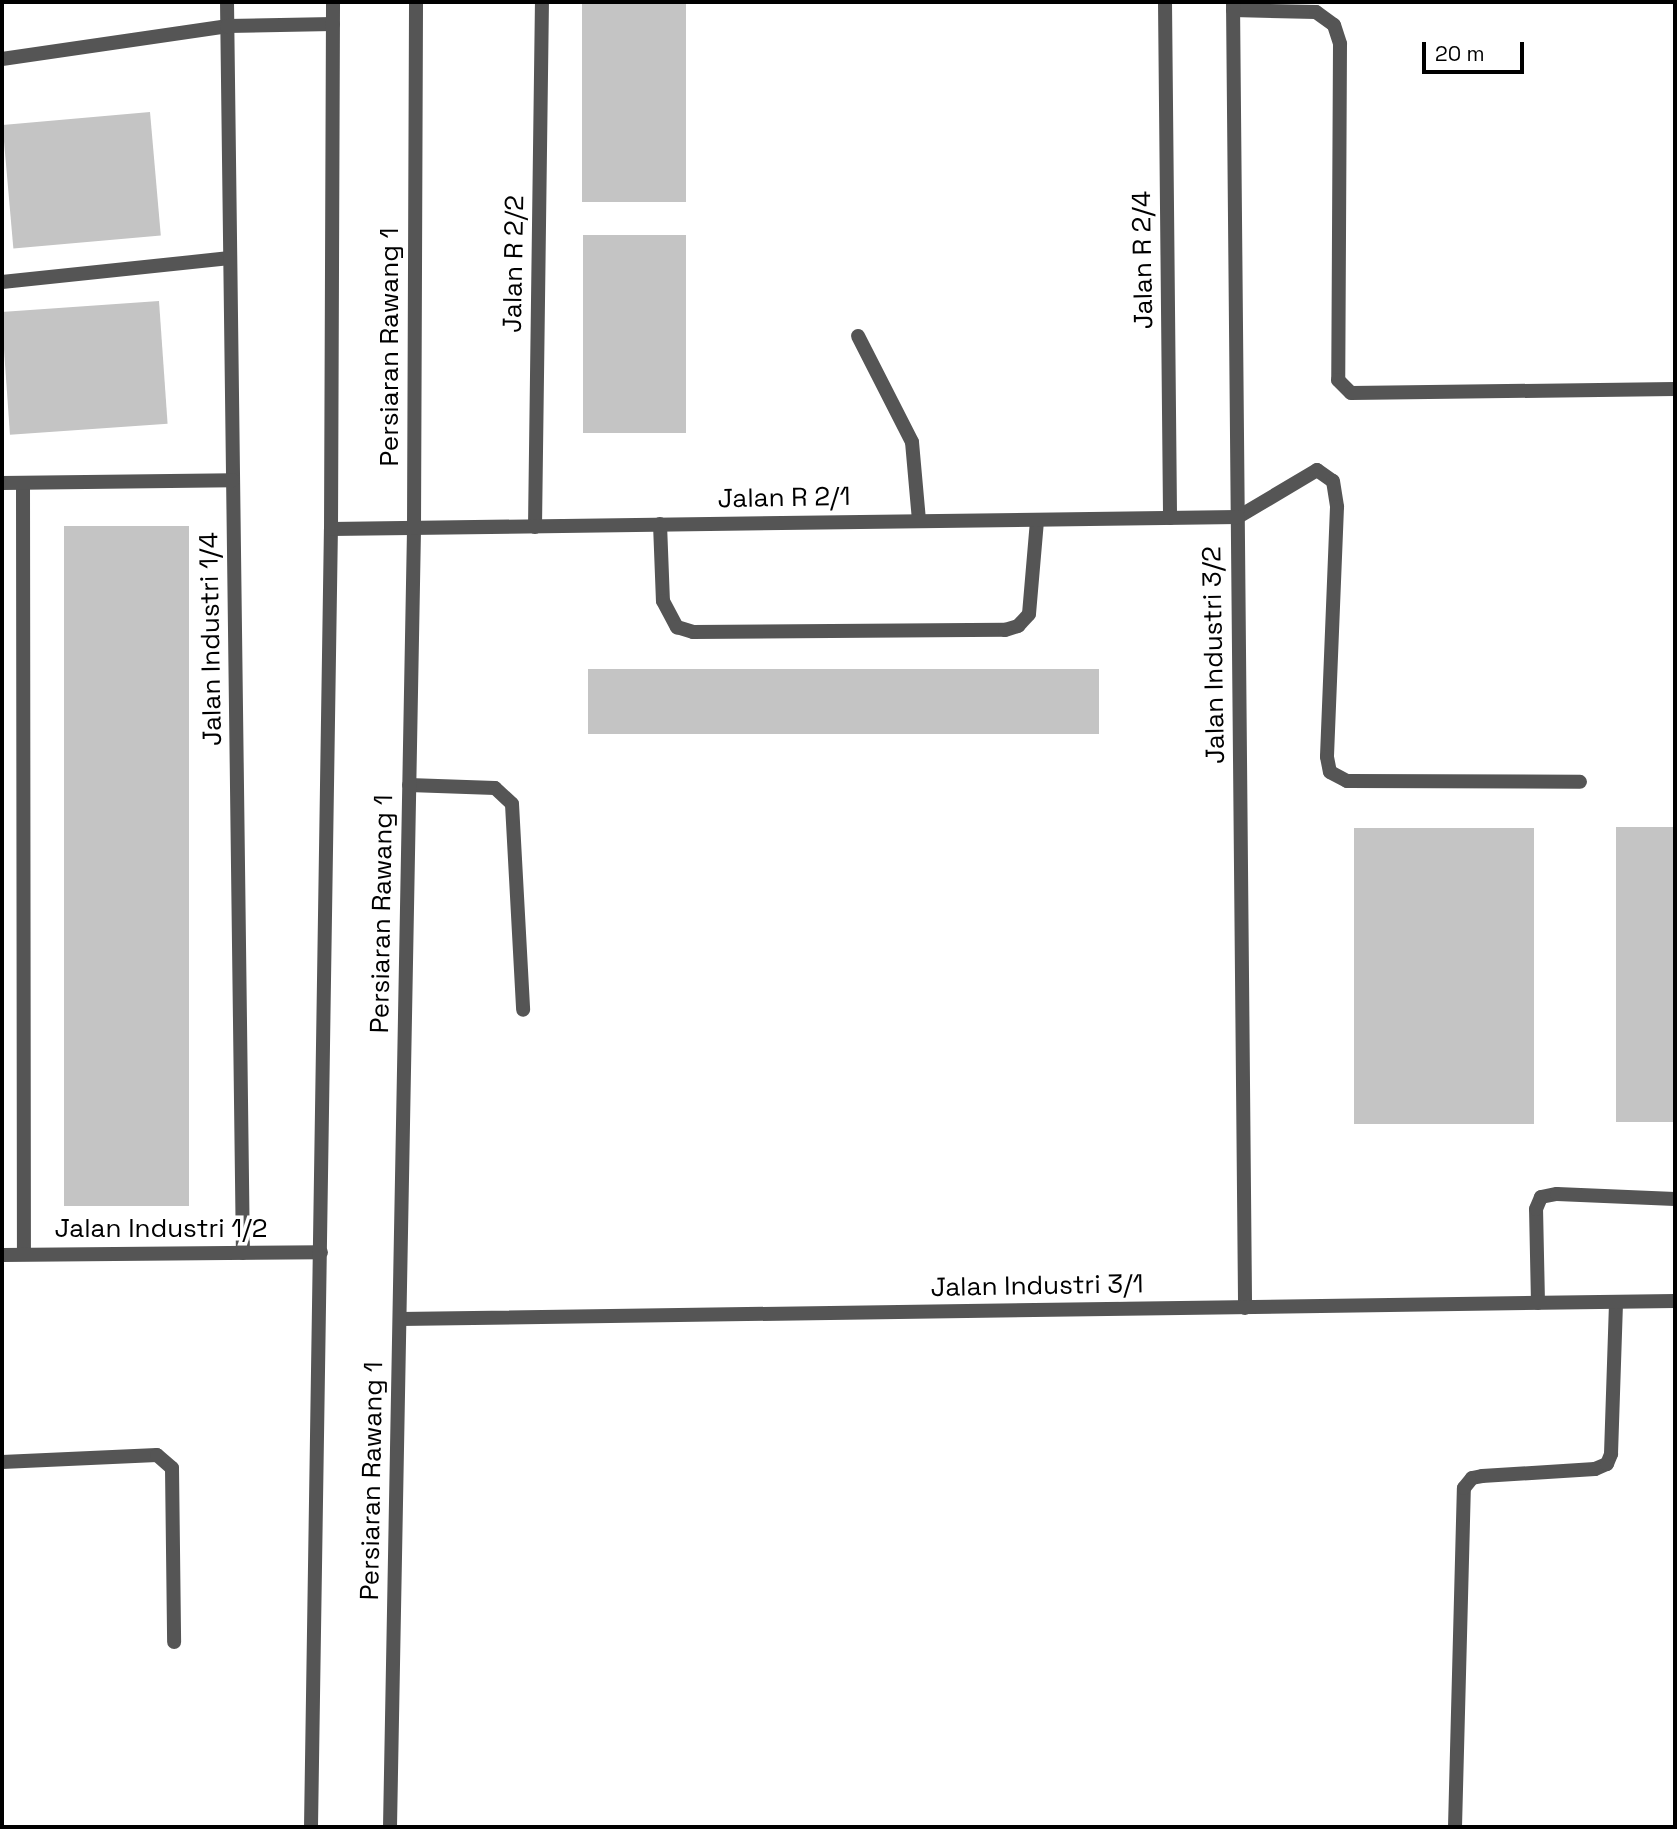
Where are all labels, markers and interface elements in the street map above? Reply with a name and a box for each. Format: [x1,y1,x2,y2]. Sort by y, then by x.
scale bar [1425,28,1526,72]
text: 20 m [1435,40,1485,67]
street label: Jalan R 2/4 [1126,191,1160,329]
street label: Jalan R 2/2 [497,195,531,333]
street label: Persiaran Rawang 1 [374,228,406,466]
street label: Jalan R 2/1 [717,481,851,515]
street label: Jalan Industri 1/4 [194,532,228,746]
street label: Jalan Industri 3/2 [1197,546,1231,764]
street label: Persiaran Rawang 1 [364,794,400,1034]
street label: Jalan Industri 1/2 [55,1213,267,1245]
street label: Jalan Industri 3/1 [930,1269,1144,1303]
street label: Persiaran Rawang 1 [354,1361,390,1601]

